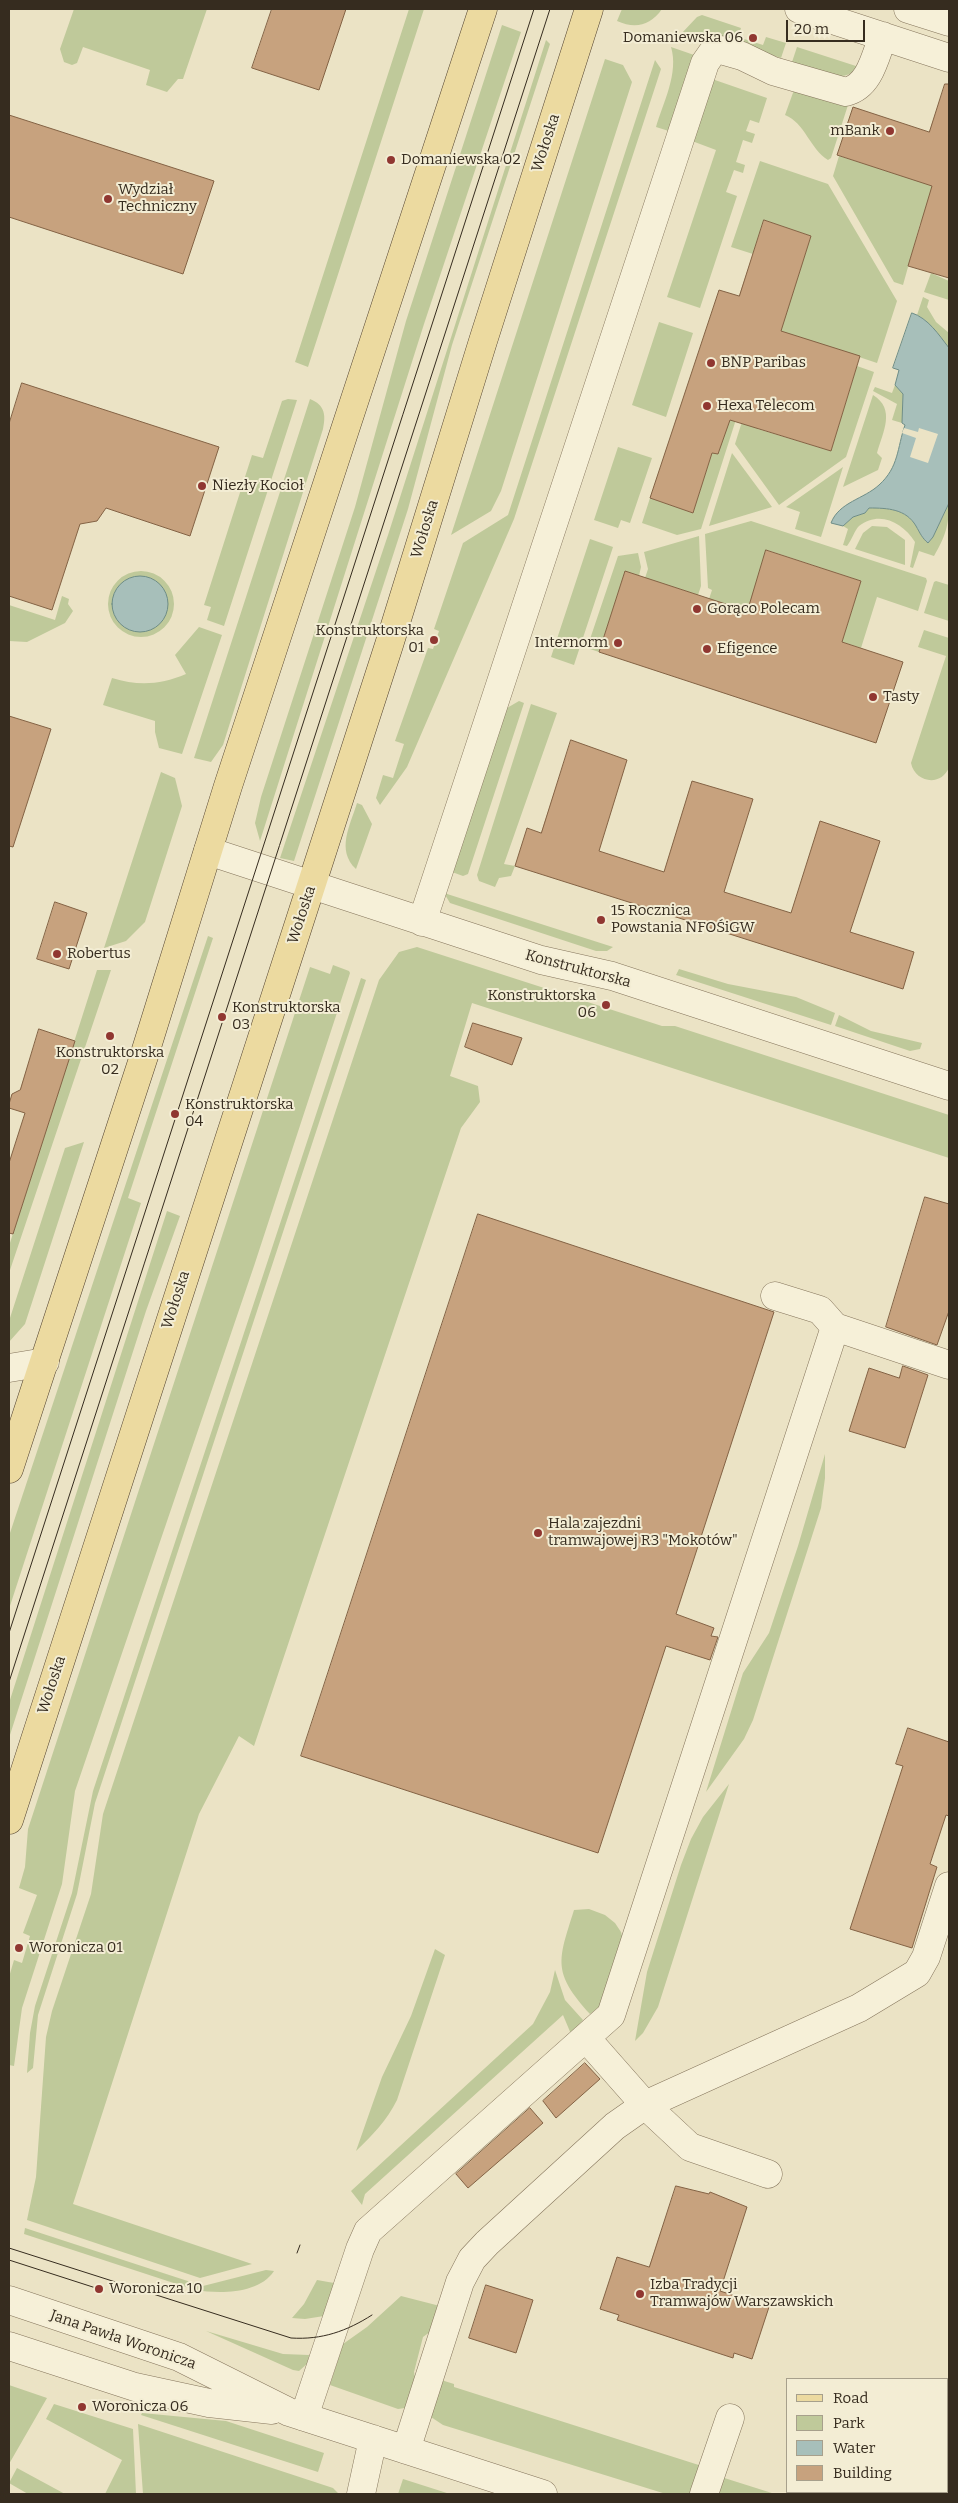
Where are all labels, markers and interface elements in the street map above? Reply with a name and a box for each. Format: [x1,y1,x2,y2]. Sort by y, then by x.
scale bar [788,10,867,42]
text: 20 m [794,20,829,38]
place label: Domaniewska 06 [623,29,743,47]
marker: Domaniewska 06 [747,32,759,44]
street label: Wołoska [528,112,564,174]
place label: mBank [830,122,880,140]
marker: mBank [884,125,896,137]
place label: Domaniewska 02 [401,151,521,169]
marker: Domaniewska 02 [385,154,397,166]
place label: Wydział Techniczny [118,181,197,216]
marker: Wydział Techniczny [102,193,114,205]
place label: BNP Paribas [721,354,806,372]
marker: BNP Paribas [705,357,717,369]
place label: Hexa Telecom [717,397,815,415]
marker: Hexa Telecom [701,400,713,412]
place label: Niezły Kocioł [212,477,304,495]
marker: Niezły Kocioł [196,480,208,492]
street label: Wołoska [408,498,442,560]
place label: Gorąco Polecam [707,600,820,618]
marker: Gorąco Polecam [691,603,703,615]
place label: Konstruktorska 01 [315,622,424,657]
marker: Konstruktorska 01 [428,634,440,646]
place label: Internorm [535,634,608,652]
marker: Internorm [612,637,624,649]
place label: Efigence [717,640,778,658]
marker: Efigence [701,643,713,655]
place label: Tasty [883,688,920,706]
marker: Tasty [867,691,879,703]
street label: Wołoska [284,884,320,946]
place label: 15 Rocznica Powstania NFOŚiGW [611,902,755,937]
marker: 15 Rocznica Powstania NFOŚiGW [595,914,607,926]
place label: Robertus [67,945,131,963]
street label: Konstruktorska [523,946,633,992]
marker: Robertus [51,948,63,960]
place label: Konstruktorska 06 [487,987,596,1022]
place label: Konstruktorska 03 [232,999,341,1034]
marker: Konstruktorska 06 [600,999,612,1011]
marker: Konstruktorska 03 [216,1011,228,1023]
marker: Konstruktorska 02 [104,1030,116,1042]
place label: Konstruktorska 02 [56,1044,164,1079]
place label: Konstruktorska 04 [185,1096,294,1131]
marker: Konstruktorska 04 [169,1108,181,1120]
street label: Wołoska [158,1269,194,1331]
place label: Hala zajezdni tramwajowej R3 "Mokotów" [548,1515,738,1550]
marker: Hala zajezdni tramwajowej R3 "Mokotów" [532,1527,544,1539]
street label: Wołoska [34,1654,70,1716]
place label: Woronicza 01 [29,1939,123,1957]
marker: Woronicza 01 [13,1942,25,1954]
place label: Izba Tradycji Tramwajów Warszawskich [650,2276,833,2311]
place label: Woronicza 10 [109,2280,203,2298]
marker: Woronicza 10 [93,2283,105,2295]
marker: Izba Tradycji Tramwajów Warszawskich [634,2288,646,2300]
street label: Jana Pawła Woronicza [48,2307,198,2373]
legend [786,2378,948,2493]
text: Road [833,2389,868,2407]
place label: Woronicza 06 [92,2398,188,2416]
marker: Woronicza 06 [76,2401,88,2413]
text: Park [833,2414,865,2432]
text: Water [833,2439,875,2457]
text: Building [833,2464,892,2482]

